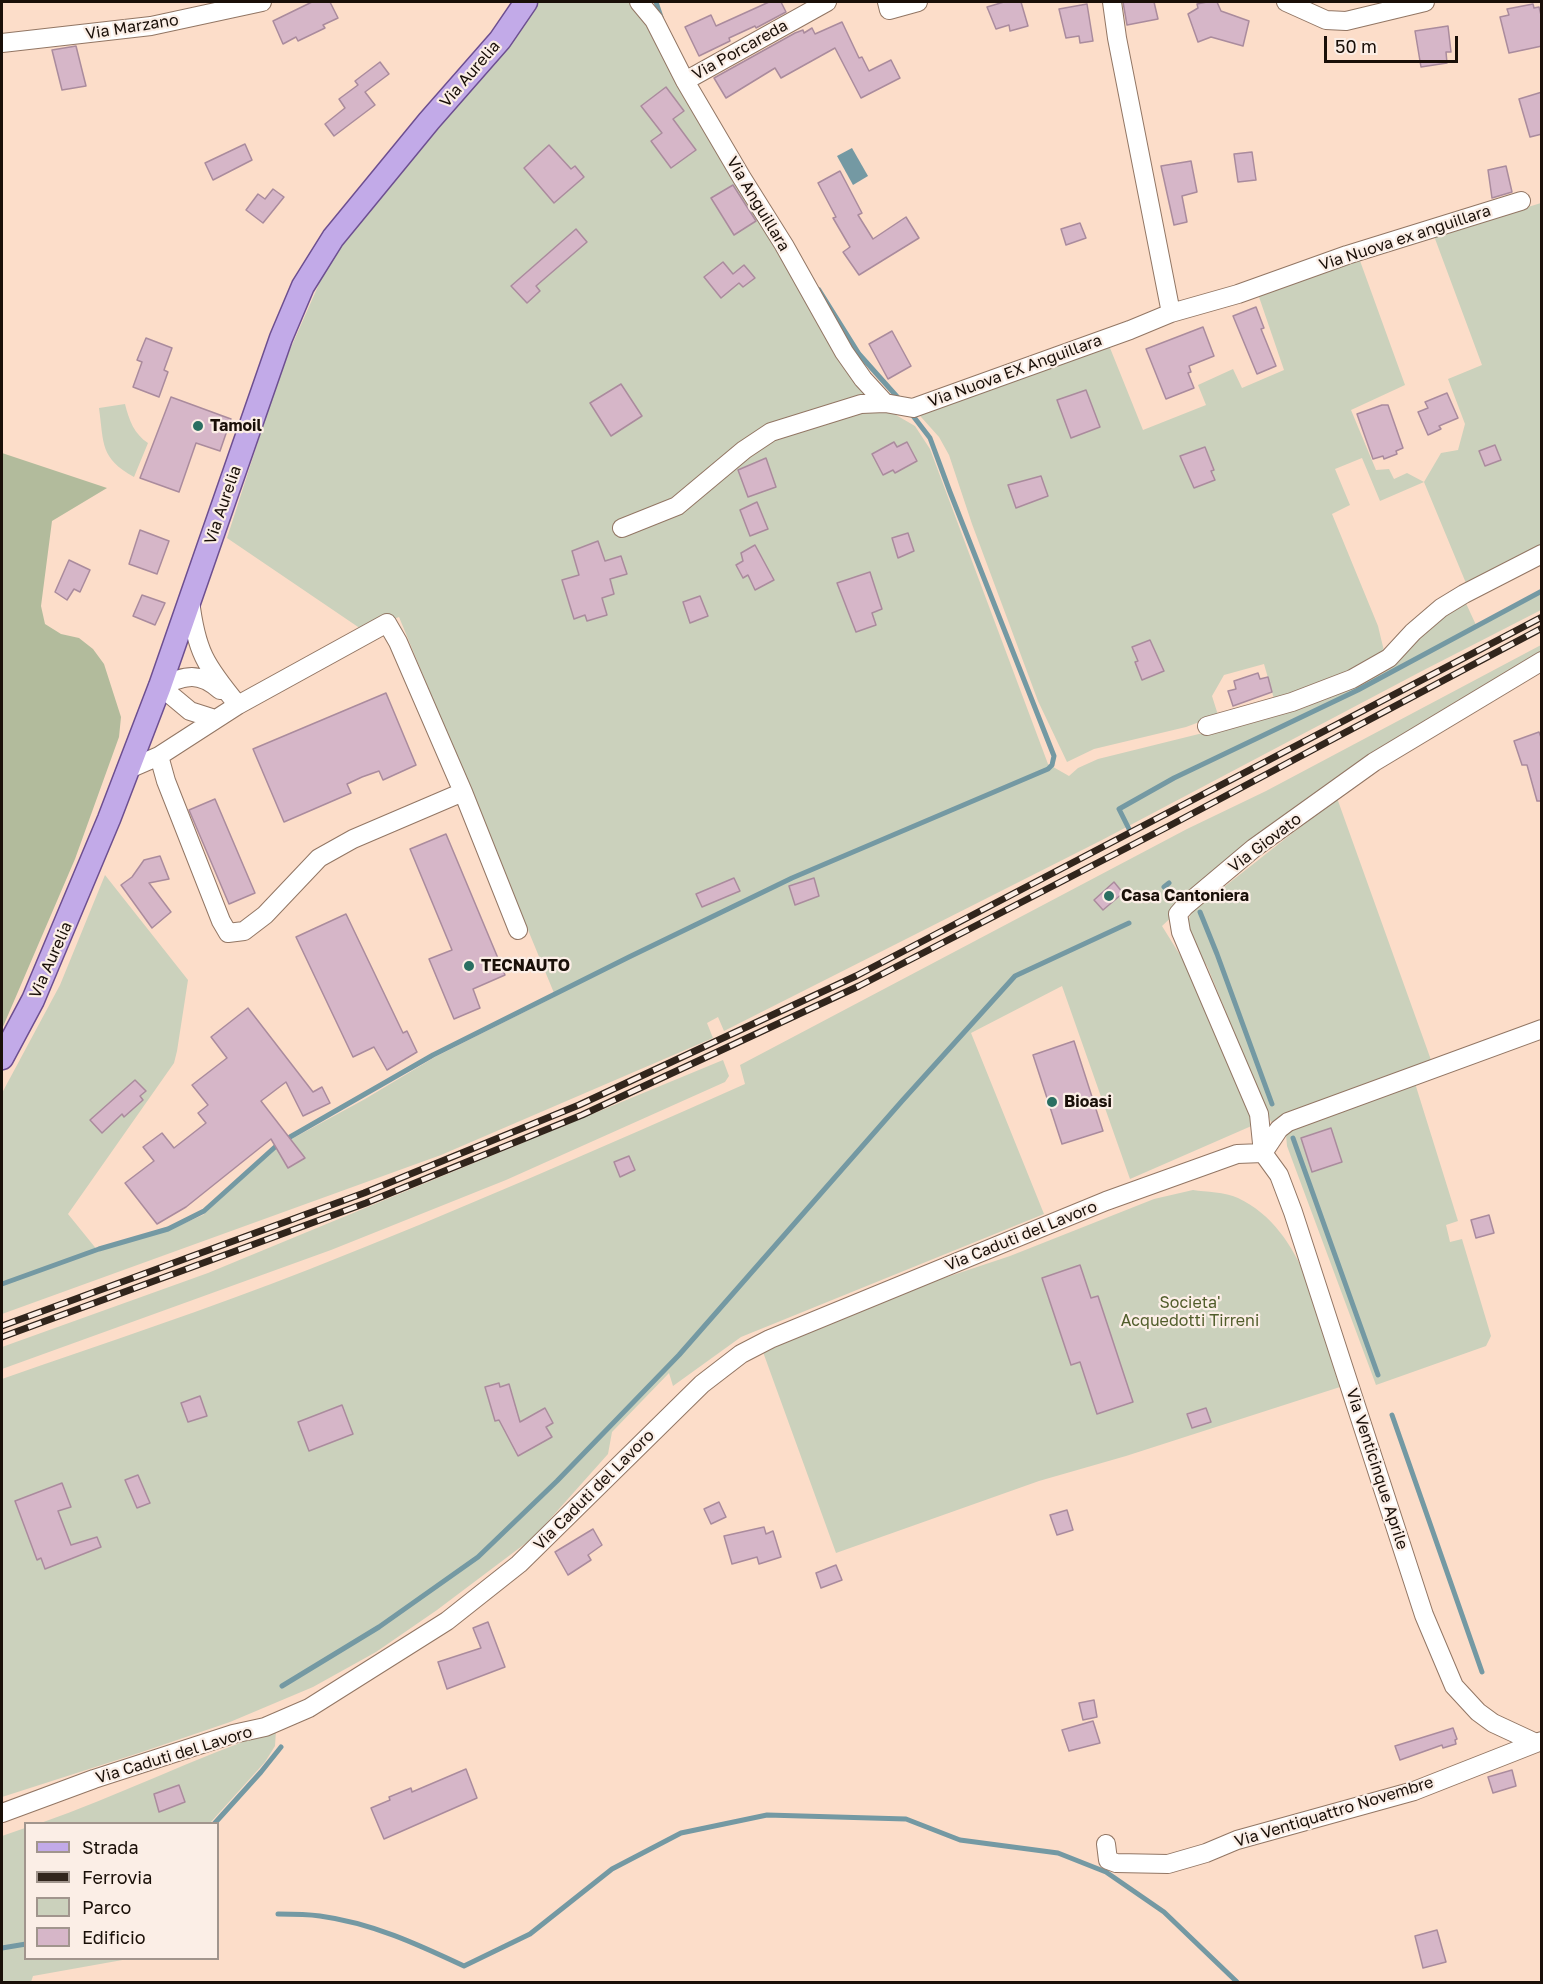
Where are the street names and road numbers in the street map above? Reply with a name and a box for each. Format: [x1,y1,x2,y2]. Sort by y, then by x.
street label: Via Marzano [84,10,180,44]
street label: Via Porcareda [689,16,791,84]
street label: Via Aurelia [436,37,504,111]
street label: Via Anguillara [722,153,794,255]
street label: Via Nuova ex anguillara [1317,201,1493,275]
street label: Via Nuova EX Anguillara [925,331,1105,411]
street label: Via Aurelia [201,463,245,547]
street label: Via Giovato [1225,809,1305,877]
street label: Via Aurelia [26,919,76,1001]
street label: Via Caduti del Lavoro [942,1197,1100,1275]
street label: Via Venticinque Aprile [1342,1386,1412,1552]
street label: Via Caduti del Lavoro [530,1426,658,1554]
street label: Via Caduti del Lavoro [94,1722,254,1788]
street label: Via Ventiquattro Novembre [1232,1773,1436,1851]

